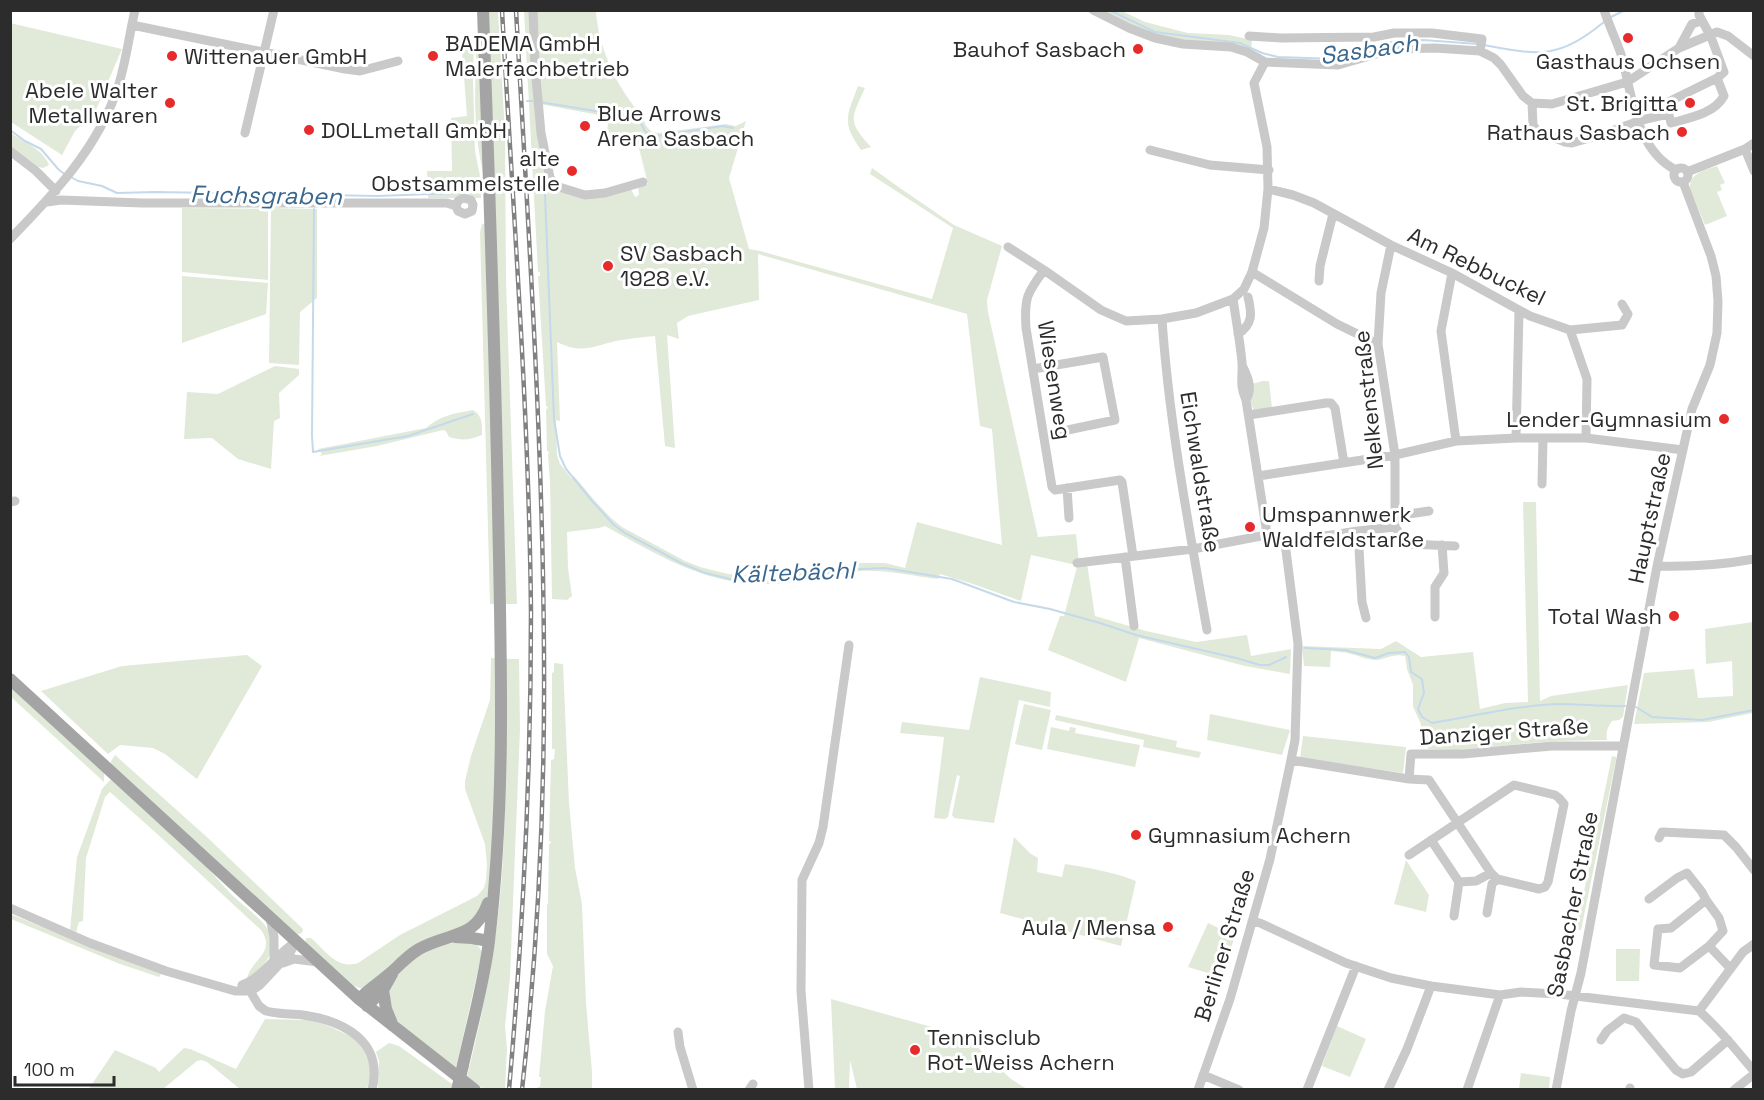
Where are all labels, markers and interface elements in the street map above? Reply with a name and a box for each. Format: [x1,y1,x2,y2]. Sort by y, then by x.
water label: Sasbach [1318,27,1421,71]
place label: BADEMA GmbH Malerfachbetrieb [445,29,630,82]
marker: Gasthaus Ochsen [1621,31,1635,45]
place label: Bauhof Sasbach [953,35,1126,63]
place label: Wittenauer GmbH [184,42,367,70]
marker: Bauhof Sasbach [1131,42,1145,56]
place label: Gasthaus Ochsen [1536,47,1720,75]
marker: Wittenauer GmbH [165,49,179,63]
marker: BADEMA GmbH Malerfachbetrieb [426,49,440,63]
place label: Abele Walter Metallwaren [25,76,158,129]
place label: St. Brigitta [1566,89,1678,117]
marker: Abele Walter Metallwaren [163,96,177,110]
marker: St. Brigitta [1683,96,1697,110]
place label: Blue Arrows Arena Sasbach [597,99,754,152]
place label: DOLLmetall GmbH [321,116,507,144]
place label: Rathaus Sasbach [1487,118,1670,146]
marker: Blue Arrows Arena Sasbach [578,119,592,133]
marker: DOLLmetall GmbH [302,123,316,137]
marker: Rathaus Sasbach [1675,125,1689,139]
place label: alte Obstsammelstelle [371,144,560,197]
marker: alte Obstsammelstelle [565,164,579,178]
water label: Fuchsgraben [190,178,343,212]
street label: Am Rebbuckel [1403,221,1551,311]
place label: SV Sasbach 1928 e.V. [620,239,743,292]
marker: SV Sasbach 1928 e.V. [601,259,615,273]
street label: Wiesenweg [1032,318,1078,442]
street label: Nelkenstraße [1347,329,1389,471]
street label: Eichwaldstraße [1174,389,1228,555]
place label: Lender-Gymnasium [1506,405,1712,433]
marker: Lender-Gymnasium [1717,412,1731,426]
street label: Hauptstraße [1621,450,1677,586]
place label: Umspannwerk Waldfeldstarße [1262,500,1424,553]
marker: Umspannwerk Waldfeldstarße [1243,520,1257,534]
water label: Kältebächl [731,554,858,590]
place label: Total Wash [1548,602,1662,630]
marker: Total Wash [1667,609,1681,623]
street label: Danziger Straße [1418,711,1590,751]
street label: Sasbacher Straße [1540,809,1604,999]
place label: Gymnasium Achern [1148,821,1351,849]
marker: Gymnasium Achern [1129,828,1143,842]
street label: Berliner Straße [1187,865,1261,1025]
place label: Aula / Mensa [1021,913,1156,941]
marker: Aula / Mensa [1161,920,1175,934]
place label: Tennisclub Rot-Weiss Achern [927,1023,1115,1076]
marker: Tennisclub Rot-Weiss Achern [908,1043,922,1057]
scale bar [15,1049,114,1087]
text: 100 m [24,1058,75,1081]

